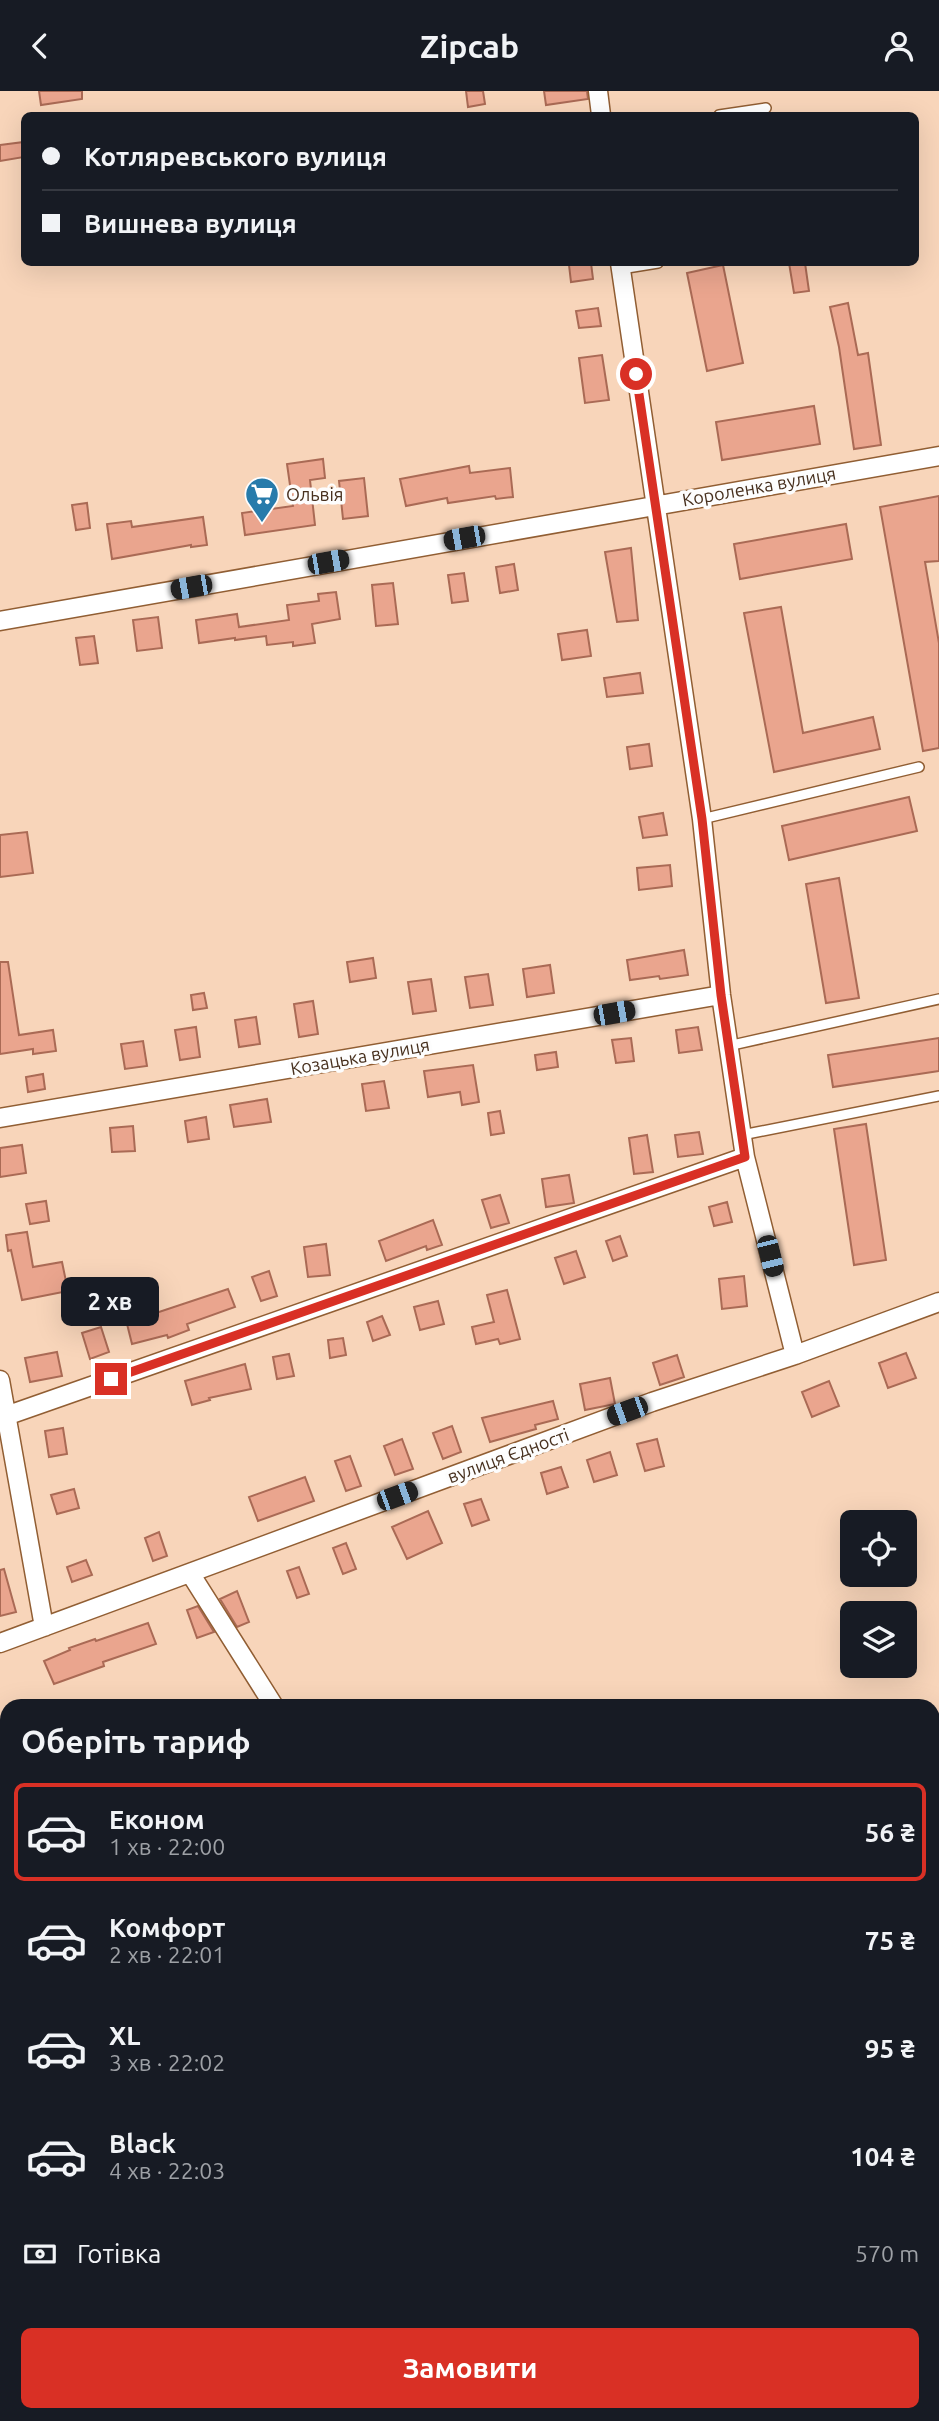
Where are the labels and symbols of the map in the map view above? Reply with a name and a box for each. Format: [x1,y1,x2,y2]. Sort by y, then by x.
route start [620,358,652,390]
street label: Короленка вулиця [681,463,837,509]
supermarket icon: Ольвія [243,475,281,524]
place label: Ольвія [286,484,344,504]
car [442,524,487,552]
car [306,548,351,576]
car [169,573,214,601]
car [592,999,637,1027]
street label: Козацька вулиця [289,1034,431,1078]
car [755,1233,786,1279]
callout: 2 хв [62,1277,160,1327]
route end [95,1363,127,1395]
car [604,1394,651,1428]
street label: вулиця Єдності [445,1424,571,1486]
car [374,1479,421,1513]

